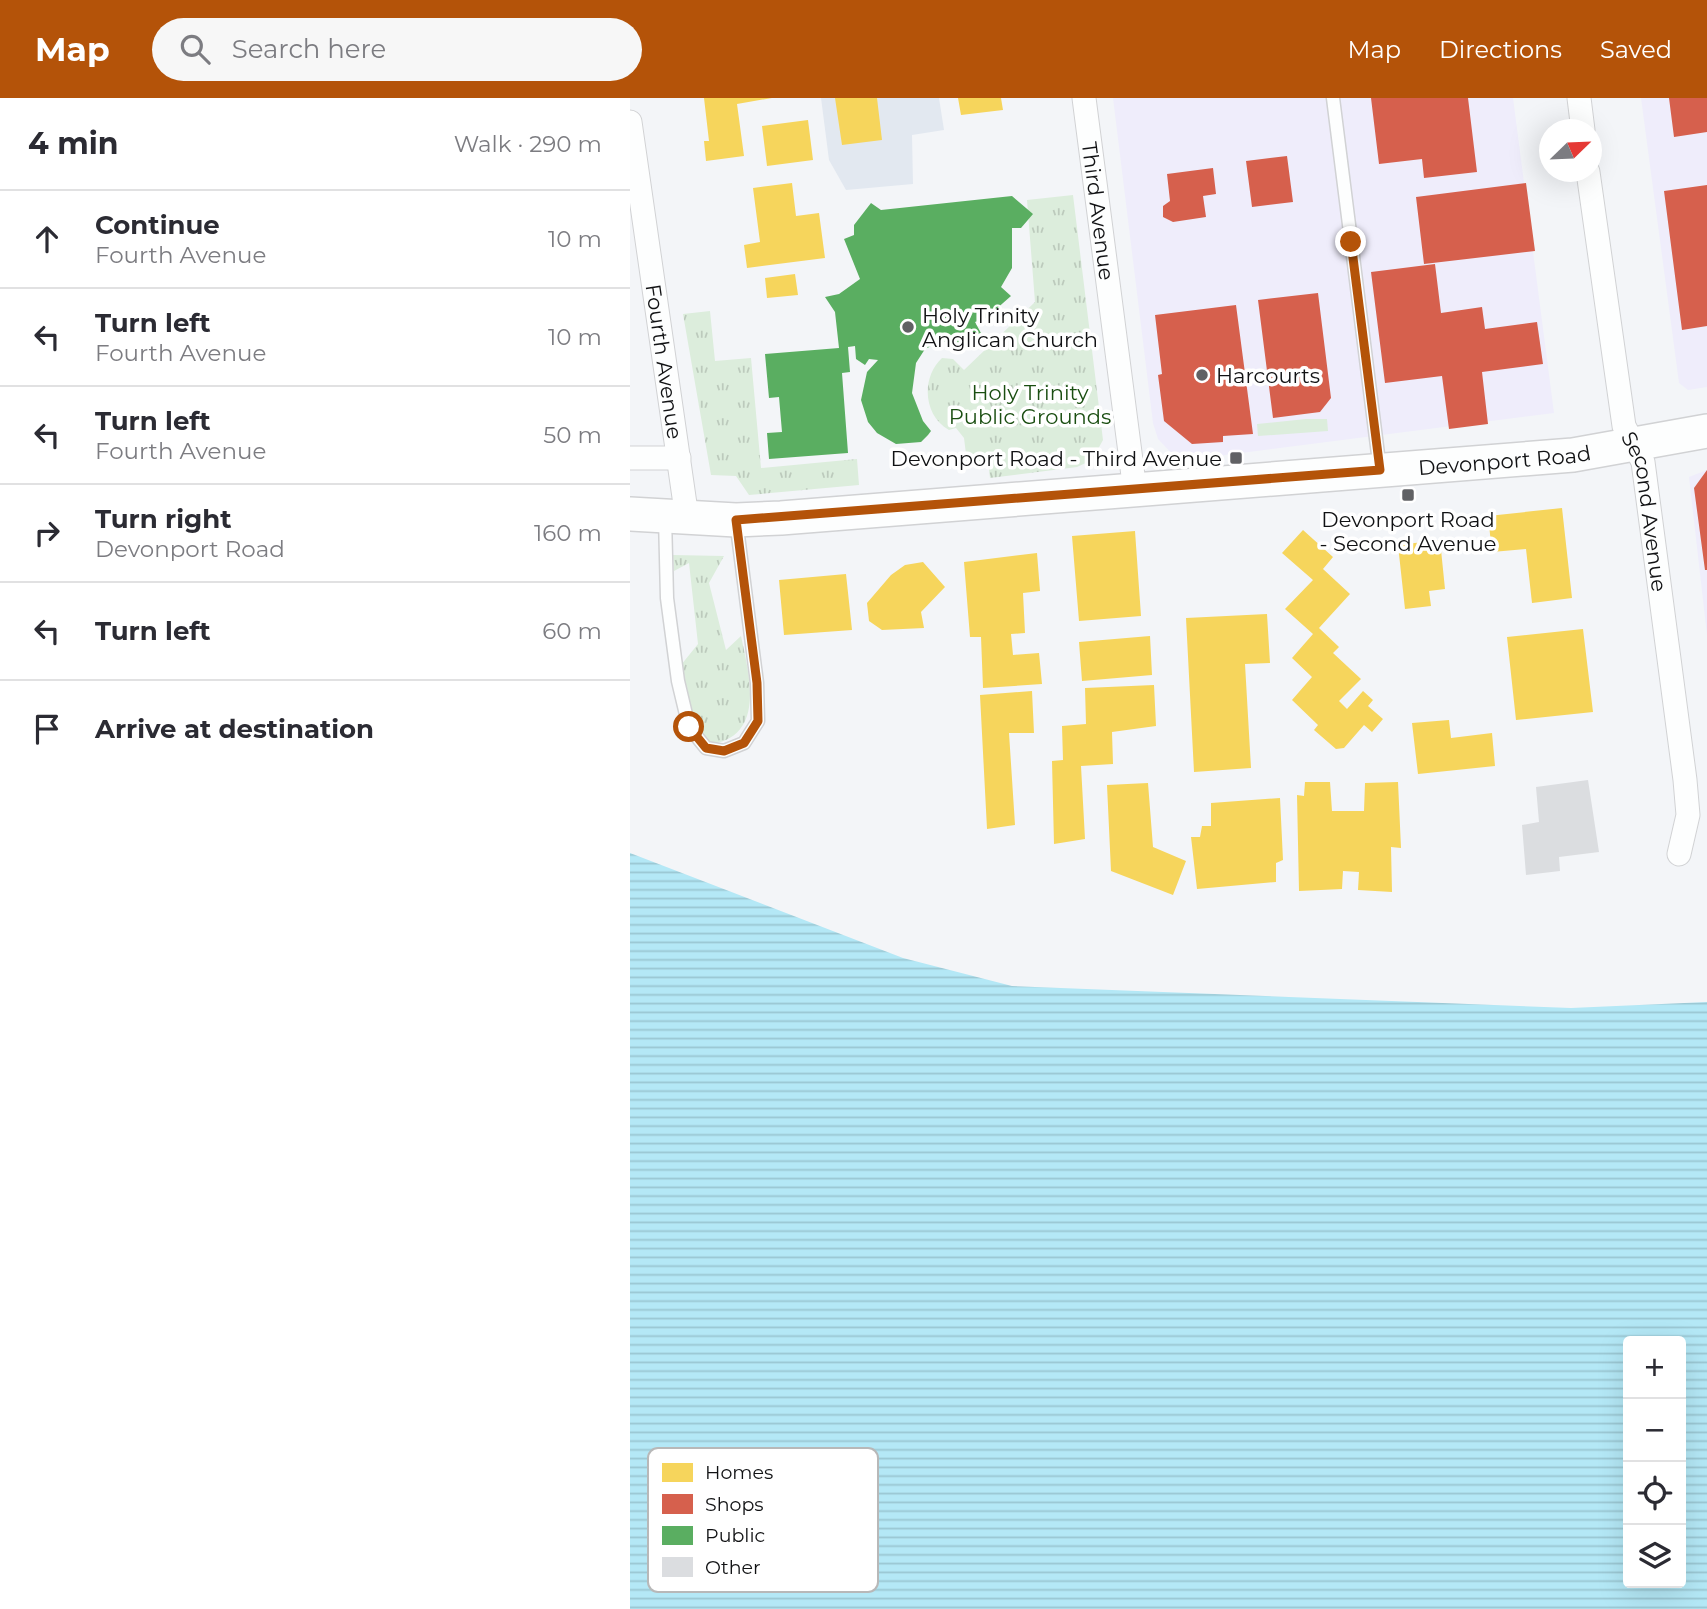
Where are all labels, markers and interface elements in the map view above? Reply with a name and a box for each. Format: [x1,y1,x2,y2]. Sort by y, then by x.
search box [152,18,642,81]
text: Map [35,29,110,69]
icon: search [176,30,214,68]
text: Search here [232,33,386,65]
text: Map [1348,35,1401,64]
text: Directions [1439,35,1562,64]
text: Saved [1600,35,1672,64]
north arrow [1539,119,1602,182]
text: 4 min [28,125,118,162]
text: Walk · 290 m [454,130,602,158]
street label: Third Avenue [1077,140,1120,282]
text: Continue [95,209,220,241]
icon: ahead [28,220,66,258]
text: 10 m [548,225,602,253]
route end [1335,226,1366,257]
text: Fourth Avenue [95,241,266,269]
street label: Fourth Avenue [641,282,688,441]
place label: Holy Trinity Anglican Church [922,303,1098,352]
text: Turn left [95,307,211,339]
icon: left [28,318,66,356]
marker: Holy Trinity Anglican Church [900,319,916,335]
text: 10 m [548,323,602,351]
text: Fourth Avenue [95,339,266,367]
place label: Harcourts [1216,363,1320,388]
marker: Harcourts [1194,367,1210,383]
park label: Holy Trinity Public Grounds [949,380,1111,429]
text: Turn left [95,405,211,437]
icon: left [28,416,66,454]
text: 50 m [543,421,602,449]
street label: Second Avenue [1617,427,1672,593]
text: Fourth Avenue [95,437,266,465]
street label: Devonport Road [1417,440,1593,480]
place label: Devonport Road - Third Avenue [891,446,1222,471]
marker: Devonport Road - Third Avenue [1228,450,1244,466]
marker: Devonport Road - Second Avenue [1400,487,1416,503]
text: Turn right [95,503,231,535]
place label: Devonport Road - Second Avenue [1319,507,1497,556]
icon: right [28,514,66,552]
text: 160 m [534,519,602,547]
text: Devonport Road [95,535,285,563]
icon: left [28,612,66,650]
text: Turn left [95,615,211,647]
text: 60 m [542,617,602,645]
icon: arrive [28,710,66,748]
route start [673,711,704,742]
text: Arrive at destination [95,713,374,745]
map controls [1623,1336,1686,1588]
button: + [1623,1336,1686,1399]
button: − [1623,1399,1686,1462]
legend [648,1448,878,1592]
text: Homes [705,1461,773,1484]
button: locate [1623,1462,1686,1525]
text: Shops [705,1493,764,1516]
text: Public [705,1524,765,1547]
button: layers [1623,1525,1686,1588]
text: Other [705,1556,761,1579]

